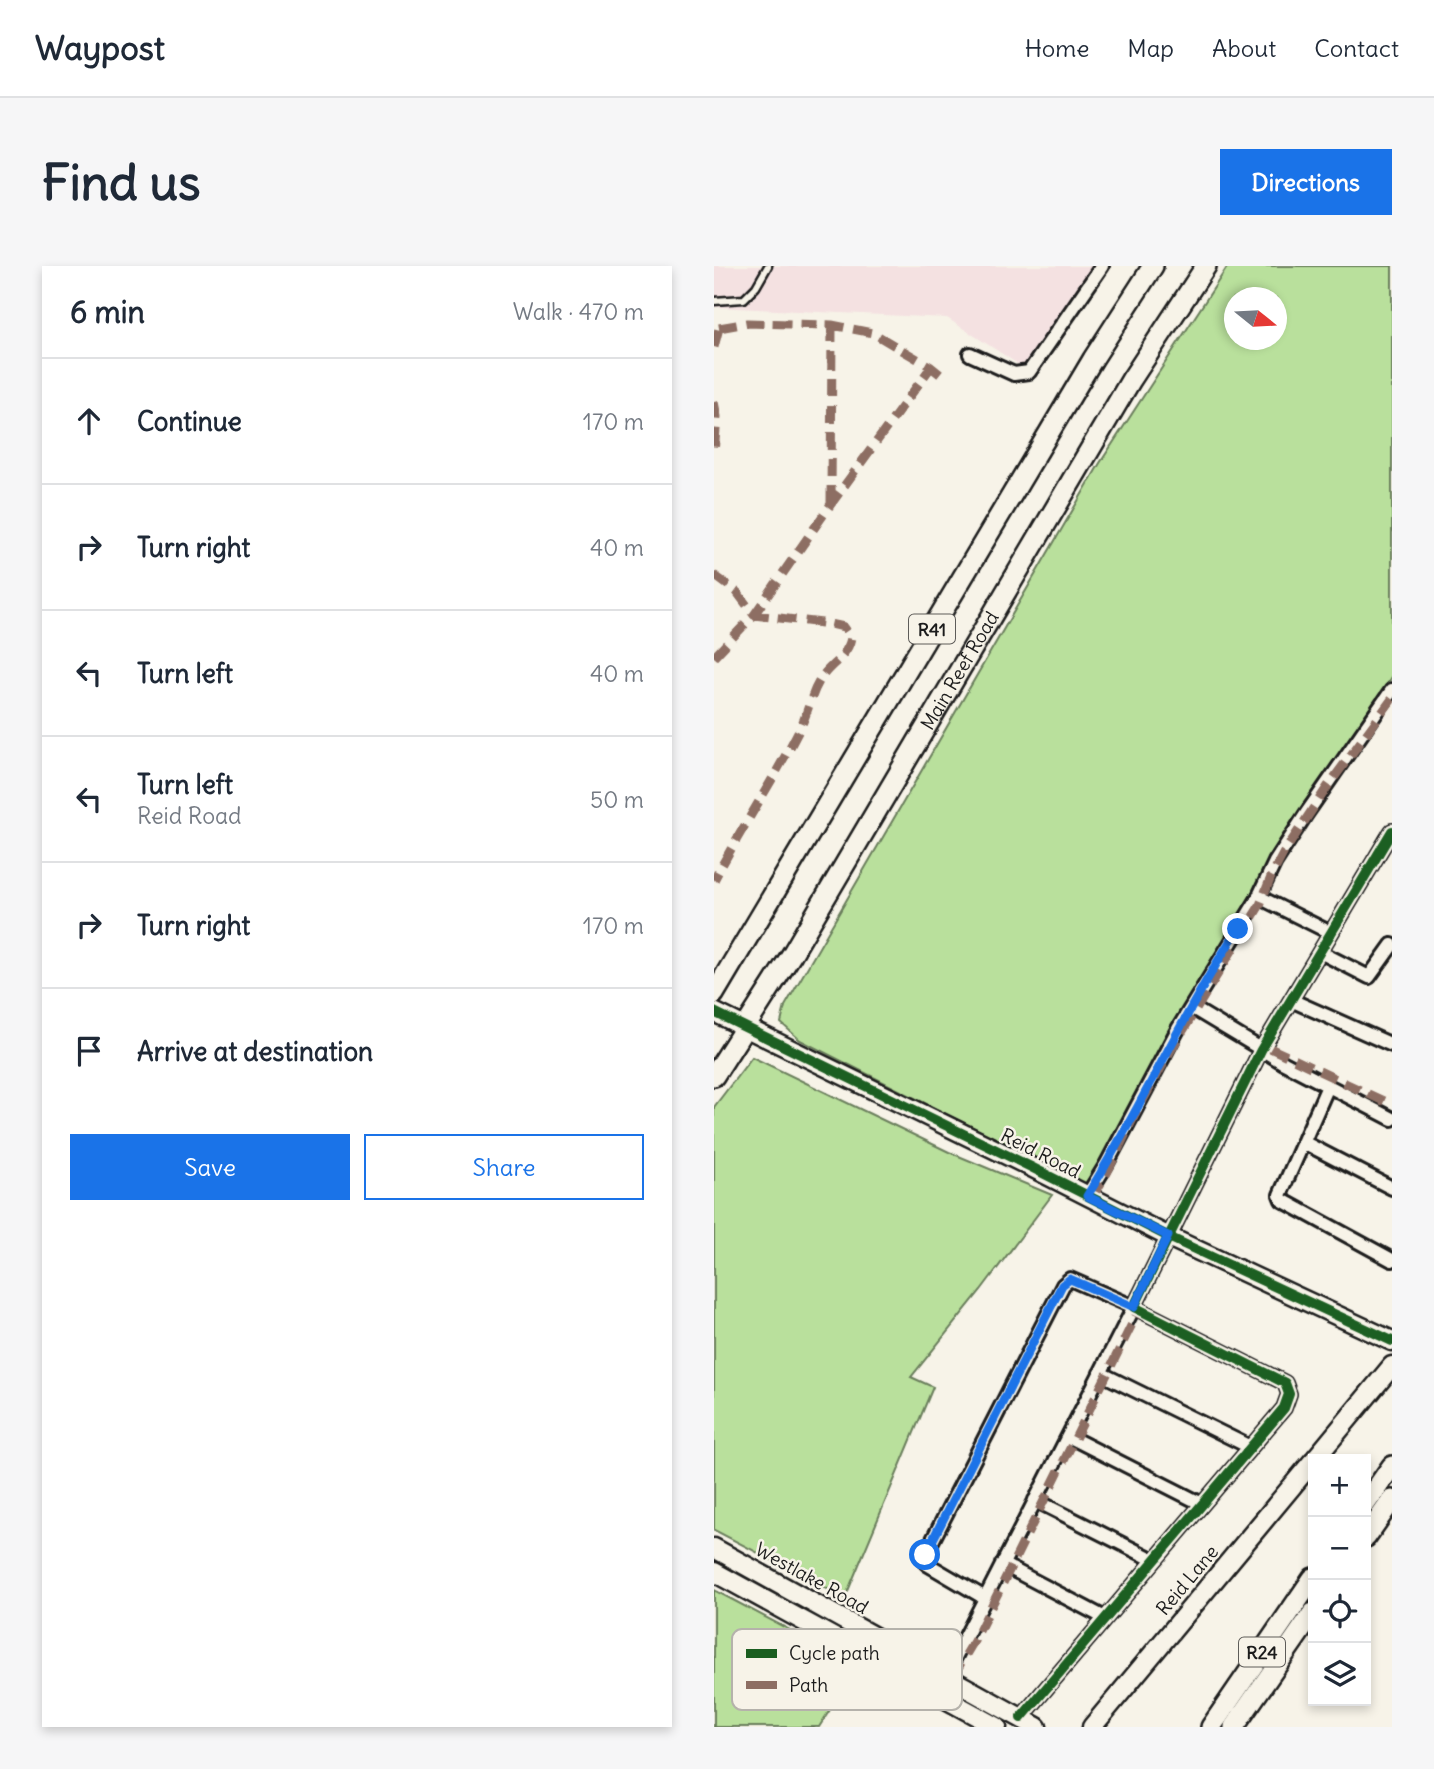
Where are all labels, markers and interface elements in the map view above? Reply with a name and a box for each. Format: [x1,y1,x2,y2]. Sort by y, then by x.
text: Waypost [35,27,165,69]
text: Home [1025,33,1089,63]
text: Map [1127,33,1174,63]
text: About [1212,33,1276,63]
text: Contact [1314,33,1399,63]
button: Directions [1220,149,1392,215]
text: Find us [42,152,200,213]
north arrow [1224,287,1287,350]
text: 6 min [70,293,145,331]
text: Walk · 470 m [513,297,644,326]
icon: ahead [70,402,108,440]
text: Continue [137,405,242,438]
text: 170 m [583,407,644,436]
icon: right [70,528,108,566]
text: Turn right [137,531,250,564]
text: 40 m [590,533,644,562]
street label: Main Reef Road [915,607,1004,734]
road number: R41 [909,614,955,643]
icon: left [70,654,108,692]
text: Turn left [137,657,233,690]
text: 40 m [590,659,644,688]
text: Turn left [137,768,233,801]
icon: left [70,780,108,818]
text: 50 m [590,785,644,814]
text: Reid Road [137,801,242,830]
icon: right [70,906,108,944]
text: Turn right [137,909,250,942]
text: 170 m [583,911,644,940]
route end [1222,913,1253,944]
icon: arrive [70,1032,108,1070]
text: Arrive at destination [137,1035,373,1068]
street label: Reid Road [997,1123,1085,1183]
button: Save [70,1134,350,1200]
button: Share [364,1134,644,1200]
map controls [1308,1454,1371,1706]
button: + [1308,1454,1371,1517]
button: − [1308,1517,1371,1580]
street label: Westlake Road [751,1537,873,1619]
route start [909,1539,940,1570]
street label: Reid Lane [1151,1540,1223,1620]
button: locate [1308,1580,1371,1643]
legend [732,1629,962,1710]
road number: R24 [1239,1638,1285,1666]
text: Cycle path [789,1641,880,1665]
button: layers [1308,1643,1371,1706]
text: Path [789,1673,828,1697]

